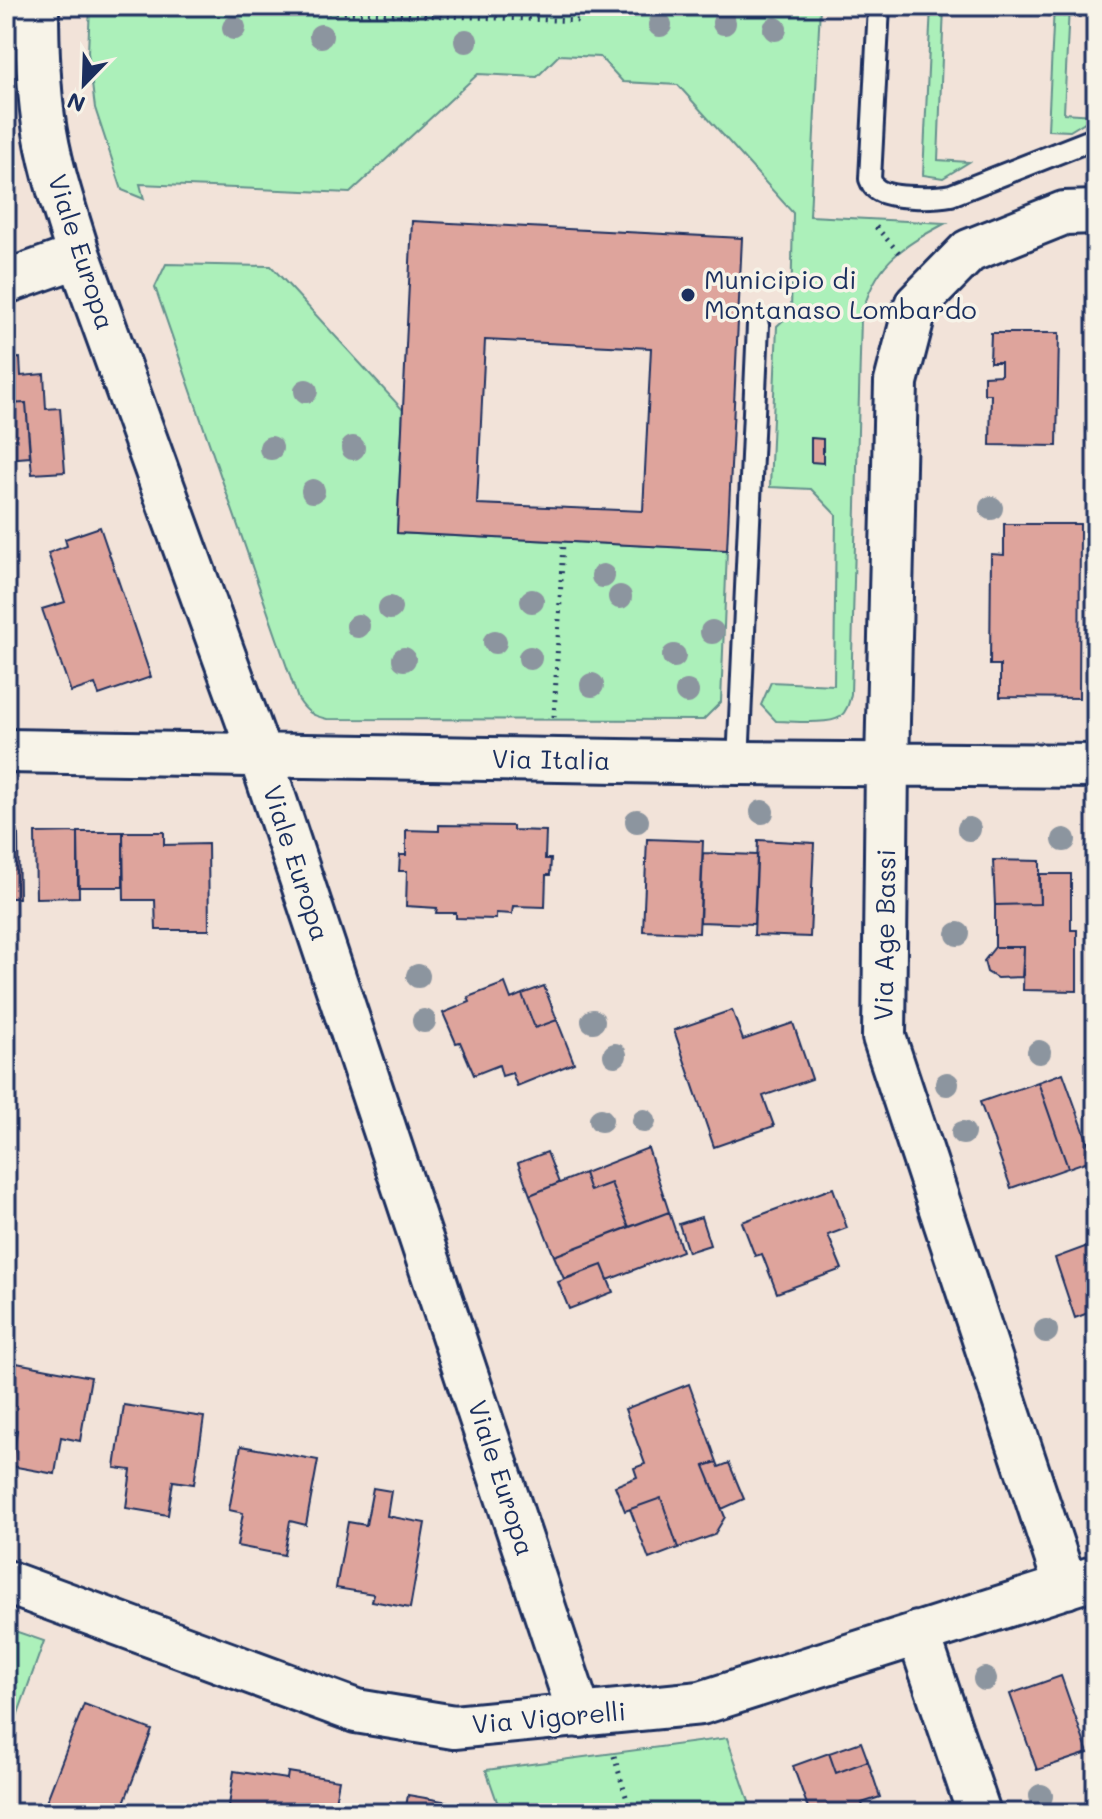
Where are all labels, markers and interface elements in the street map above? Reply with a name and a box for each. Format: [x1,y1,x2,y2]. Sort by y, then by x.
north arrow [44,44,124,124]
text: N [63,86,89,119]
street label: Viale Europa [41,170,123,334]
place label: Municipio di Montanaso Lombardo [704,262,977,326]
marker: Municipio di Montanaso Lombardo [679,286,697,304]
street label: Via Italia [491,741,611,777]
street label: Viale Europa [256,781,338,945]
street label: Via Age Bassi [865,849,903,1021]
street label: Viale Europa [461,1396,543,1560]
street label: Via Vigorelli [470,1693,627,1741]

